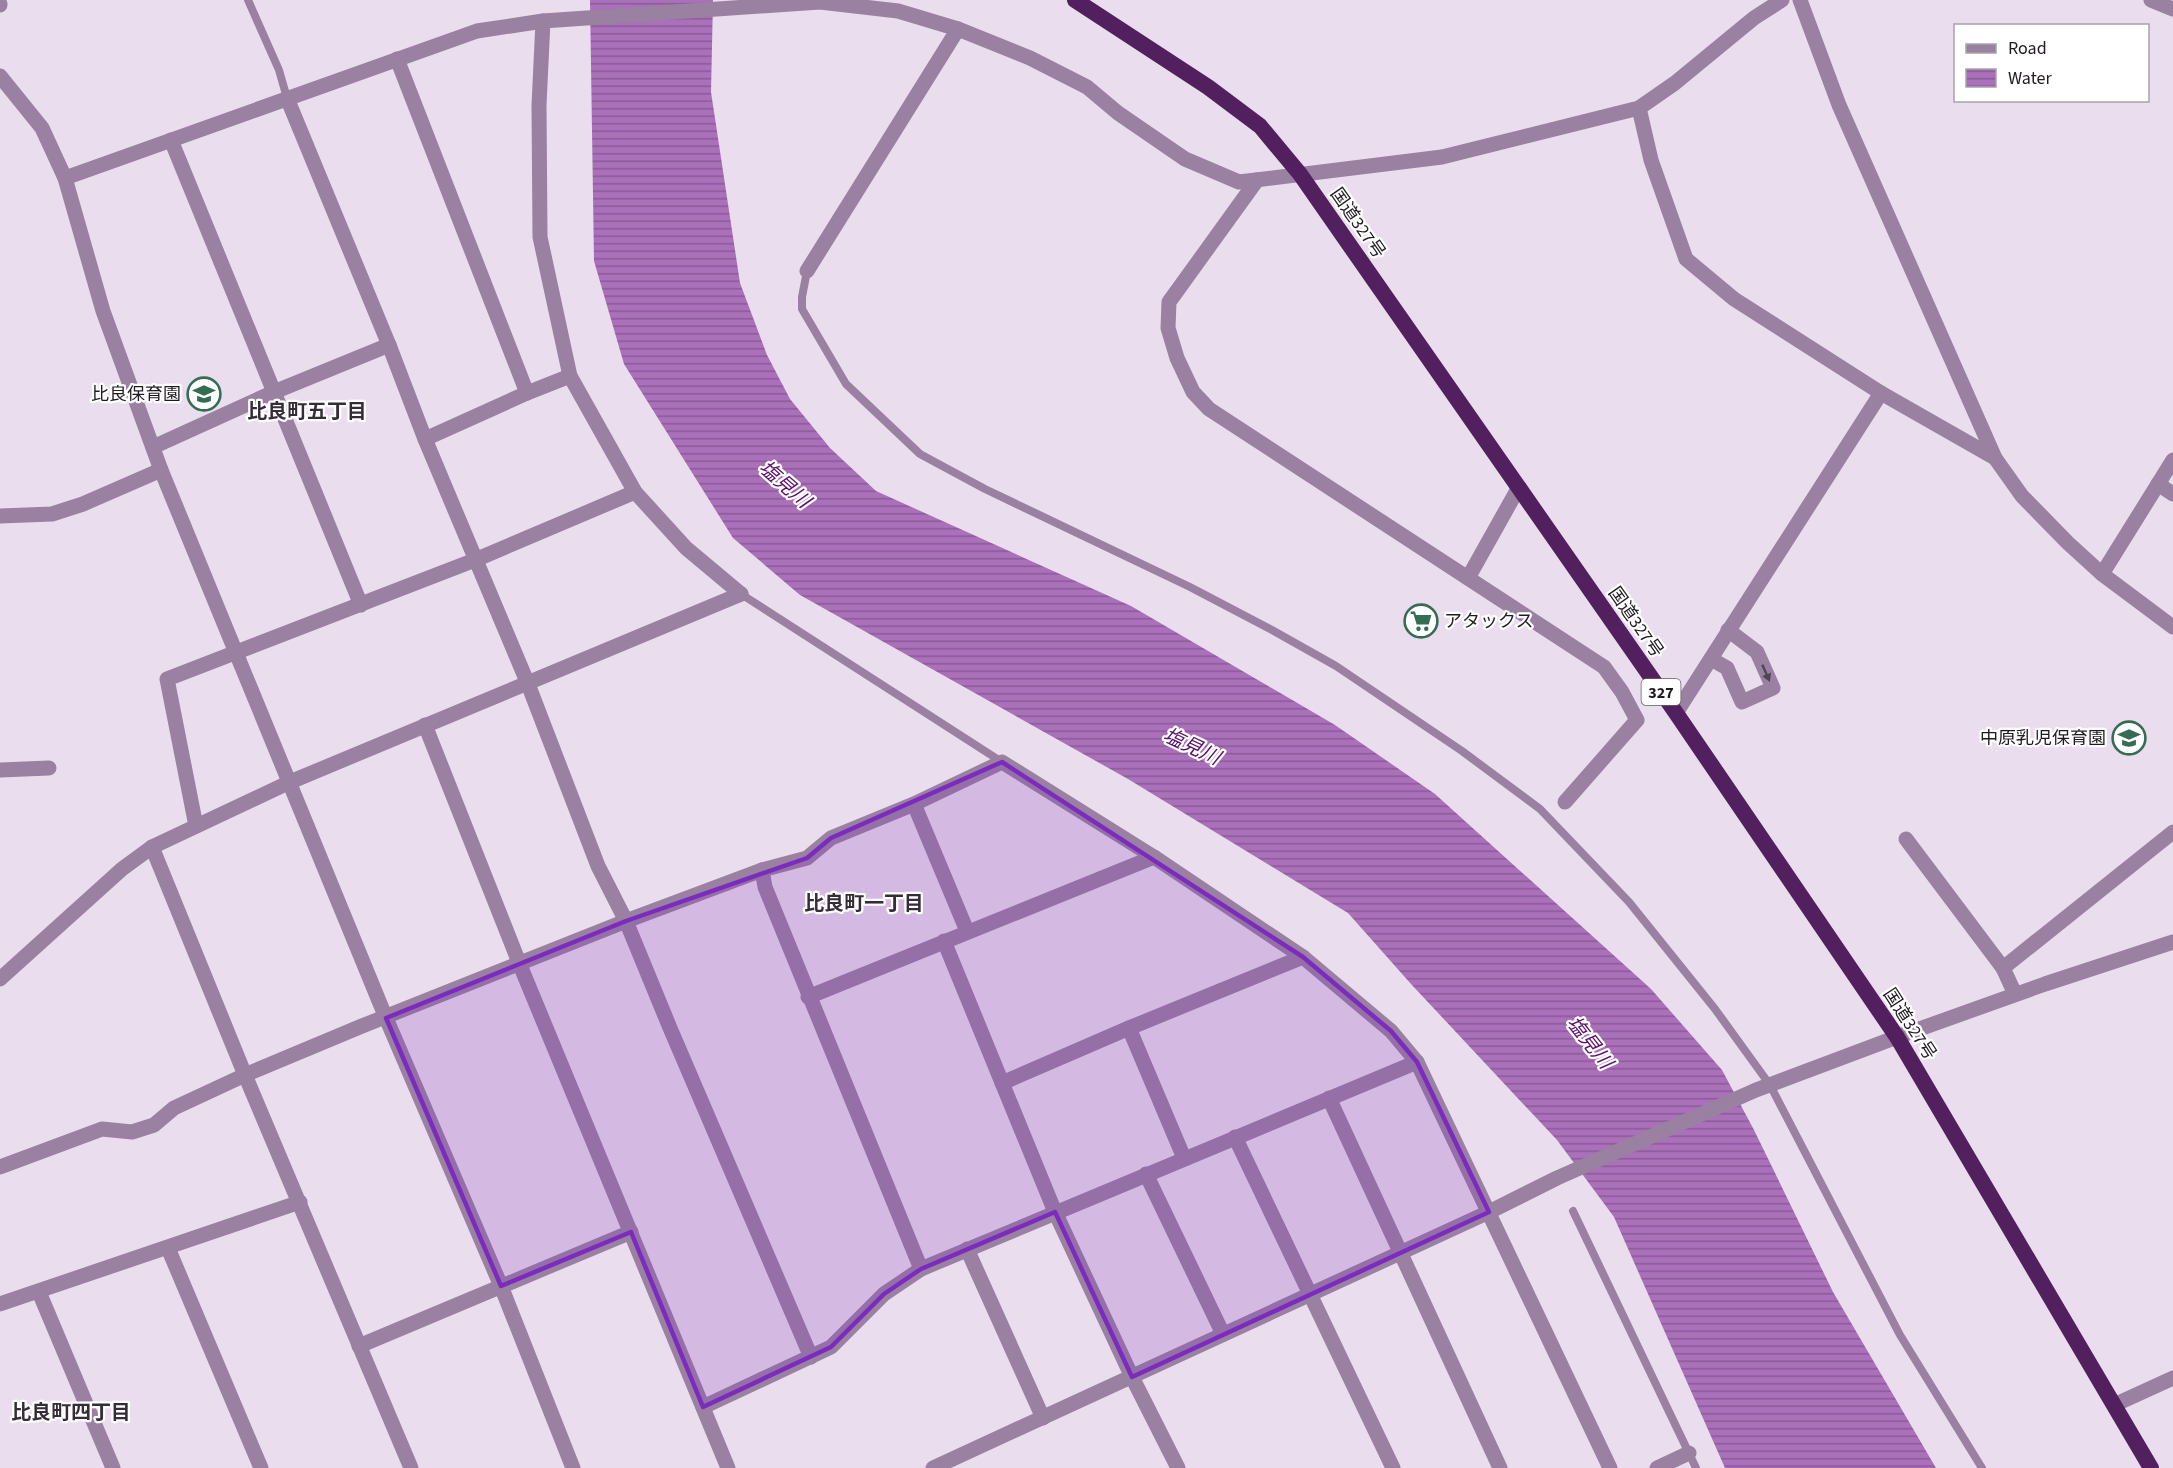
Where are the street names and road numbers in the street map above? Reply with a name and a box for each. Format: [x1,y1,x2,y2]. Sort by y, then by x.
street label: 国道327号 [1324,183,1391,264]
street label: 国道327号 [1602,582,1669,663]
road number: 327 [1642,679,1680,705]
street label: 国道327号 [1877,984,1942,1065]

